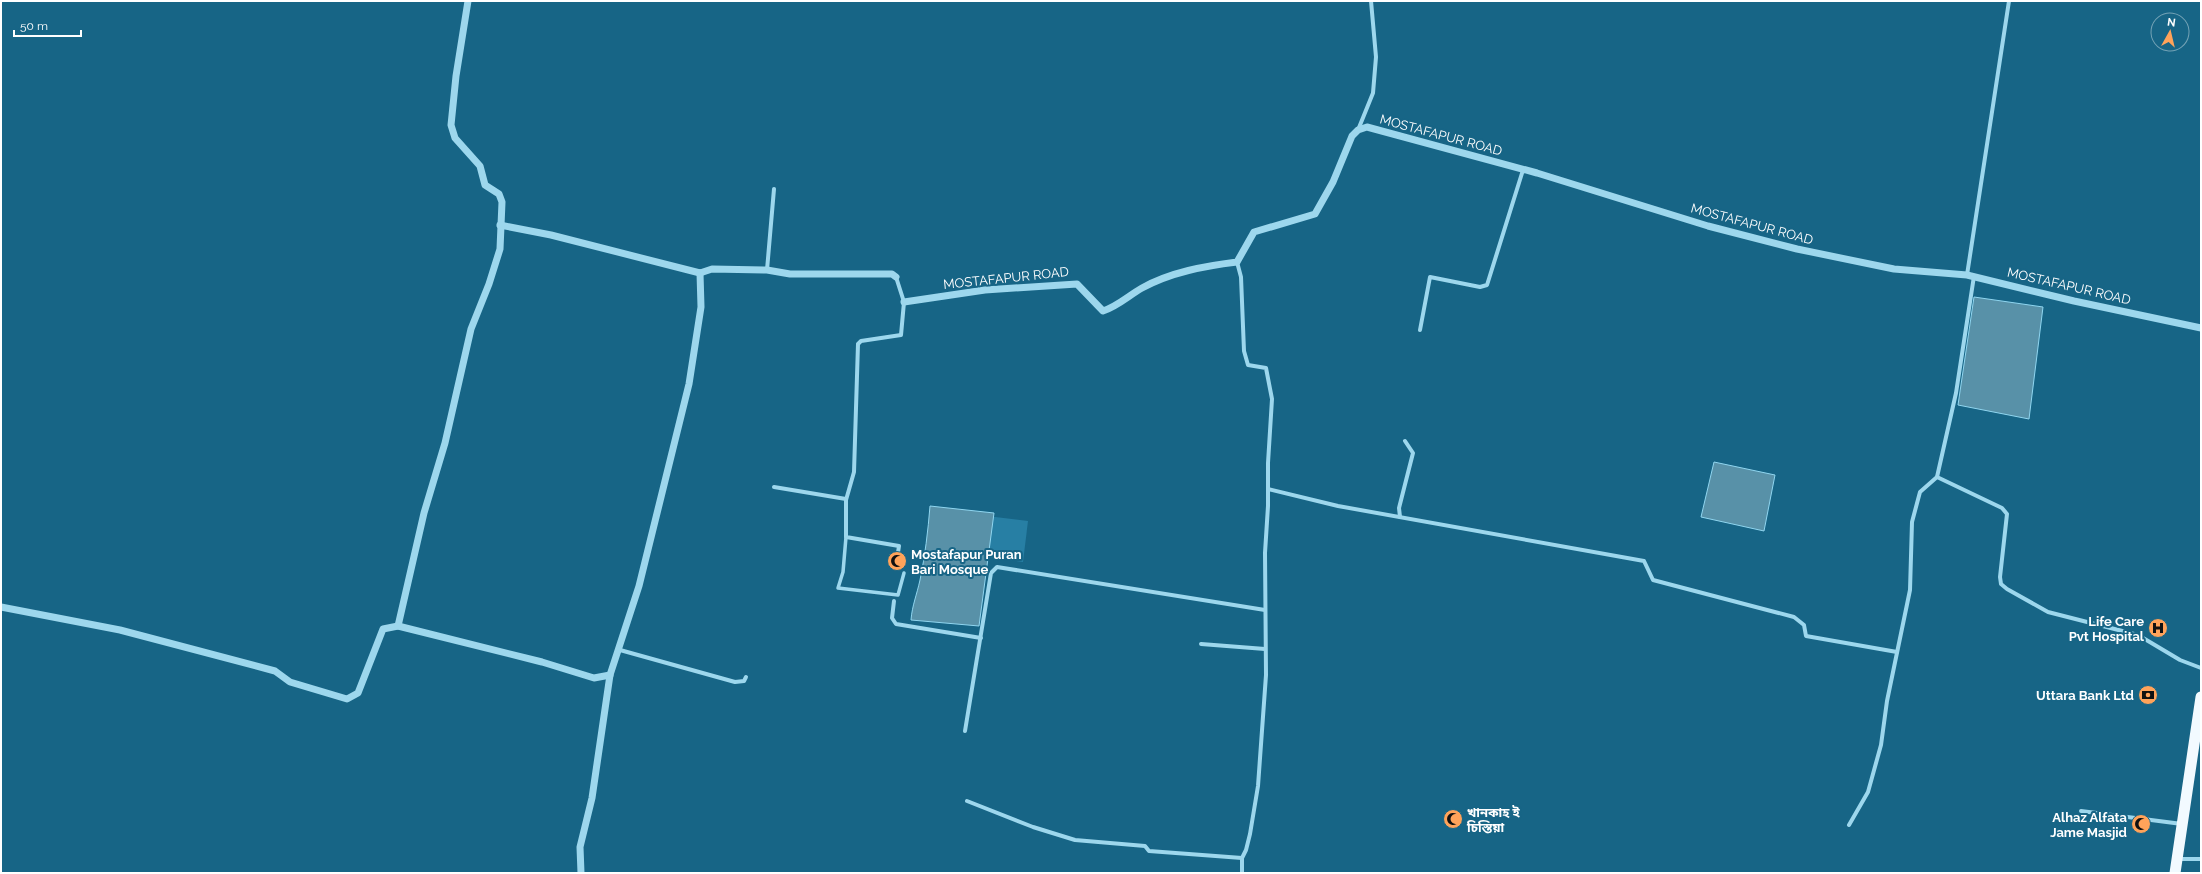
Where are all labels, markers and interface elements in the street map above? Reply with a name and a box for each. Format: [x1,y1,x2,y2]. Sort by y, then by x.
scale bar [14,12,81,38]
north arrow [2150,12,2190,52]
text: N [2166,16,2176,30]
text: 50 m [20,19,48,33]
street label: MOSTAFAPUR ROAD [1378,111,1504,159]
street label: MOSTAFAPUR ROAD [1689,200,1815,248]
street label: MOSTAFAPUR ROAD [942,264,1070,292]
street label: MOSTAFAPUR ROAD [2006,264,2132,308]
place label: Mostafapur Puran Bari Mosque [911,547,1022,577]
mosque icon: Mostafapur Puran Bari Mosque [886,550,908,572]
place label: Life Care Pvt Hospital [2069,614,2145,644]
hospital icon: Life Care Pvt Hospital [2147,617,2169,639]
bank icon: Uttara Bank Ltd [2137,684,2159,706]
place label: Uttara Bank Ltd [2036,688,2134,703]
place label: খানকাহ ই চিস্তিয়া [1466,805,1521,835]
mosque icon: খানকাহ ই চিস্তিয়া [1442,808,1464,830]
place label: Alhaz Alfata Jame Masjid [2050,810,2128,840]
mosque icon: Alhaz Alfata Jame Masjid [2130,813,2152,835]

